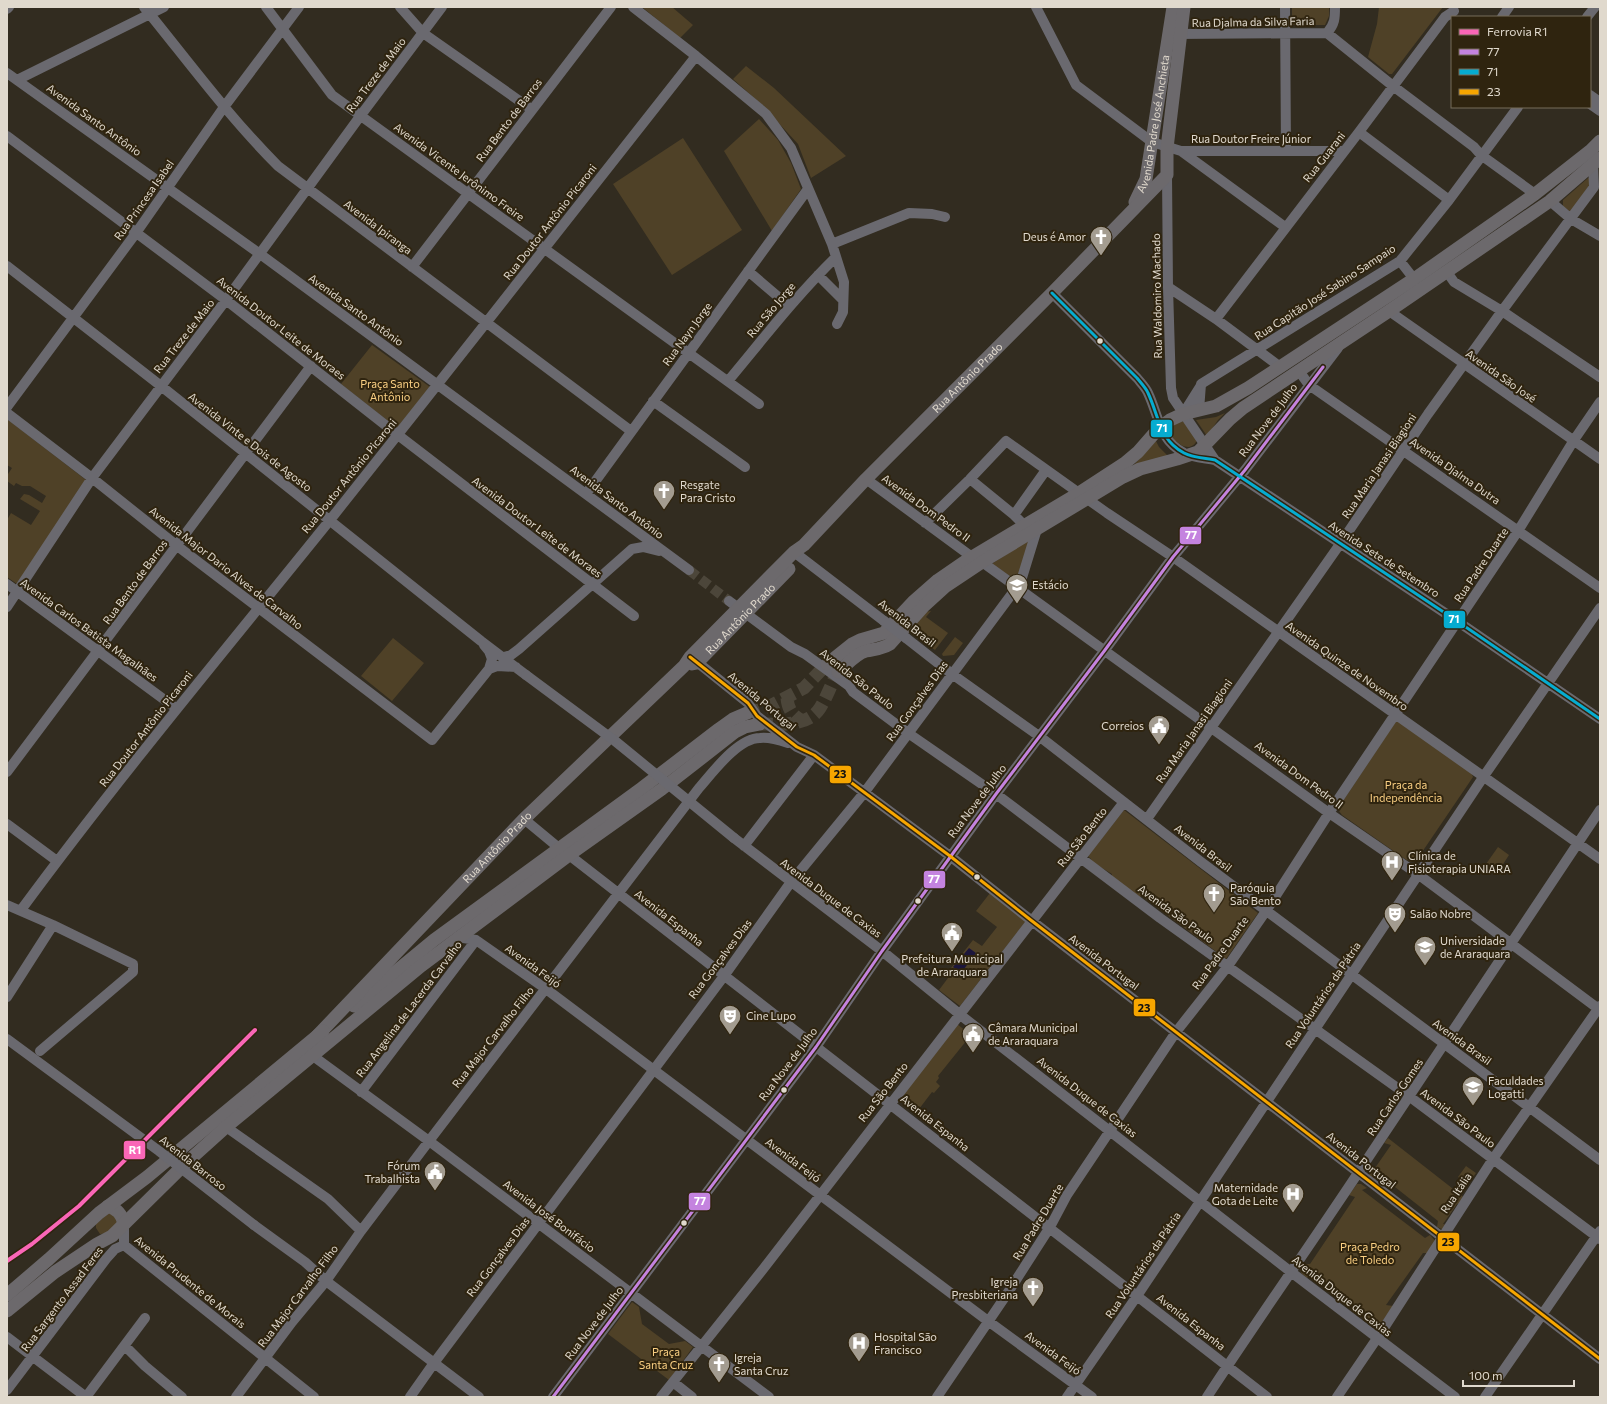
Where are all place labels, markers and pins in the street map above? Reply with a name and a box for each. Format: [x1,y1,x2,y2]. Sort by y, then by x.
church icon: Deus é Amor [1088,224,1114,257]
place label: Deus é Amor [1023,230,1087,243]
unlabelled marker [1095,336,1105,346]
church icon: Resgate Para Cristo [651,478,677,511]
place label: Resgate Para Cristo [680,478,736,504]
school or university icon: Estácio [1004,572,1030,605]
place label: Estácio [1032,578,1069,591]
public building icon: Correios [1146,713,1172,746]
place label: Correios [1101,719,1144,732]
hospital icon: Clínica de Fisioterapia UNIARA [1379,849,1405,882]
place label: Clínica de Fisioterapia UNIARA [1408,849,1511,875]
unlabelled marker [972,872,982,882]
church icon: Paróquia São Bento [1201,881,1227,914]
place label: Paróquia São Bento [1230,881,1281,907]
unlabelled marker [913,896,923,906]
theatre icon: Salão Nobre [1382,901,1408,934]
place label: Salão Nobre [1410,907,1471,920]
public building icon: Prefeitura Municipal de Araraquara [939,920,965,953]
school or university icon: Universidade de Araraquara [1412,934,1438,967]
place label: Universidade de Araraquara [1440,934,1510,960]
place label: Prefeitura Municipal de Araraquara [901,952,1003,978]
theatre icon: Cine Lupo [717,1003,743,1036]
place label: Cine Lupo [746,1009,797,1022]
public building icon: Câmara Municipal de Araraquara [960,1021,986,1054]
place label: Câmara Municipal de Araraquara [988,1021,1078,1047]
school or university icon: Faculdades Logatti [1460,1074,1486,1107]
place label: Faculdades Logatti [1488,1074,1544,1100]
unlabelled marker [779,1085,789,1095]
place label: Fórum Trabalhista [364,1159,420,1185]
public building icon: Fórum Trabalhista [422,1159,448,1192]
place label: Maternidade Gota de Leite [1212,1181,1278,1207]
hospital icon: Maternidade Gota de Leite [1280,1181,1306,1214]
unlabelled marker [679,1218,689,1228]
place label: Igreja Presbiteriana [951,1275,1018,1301]
church icon: Igreja Presbiteriana [1020,1275,1046,1308]
hospital icon: Hospital São Francisco [846,1330,872,1363]
place label: Hospital São Francisco [874,1330,937,1356]
church icon: Igreja Santa Cruz [706,1351,732,1384]
place label: Igreja Santa Cruz [734,1351,789,1377]

